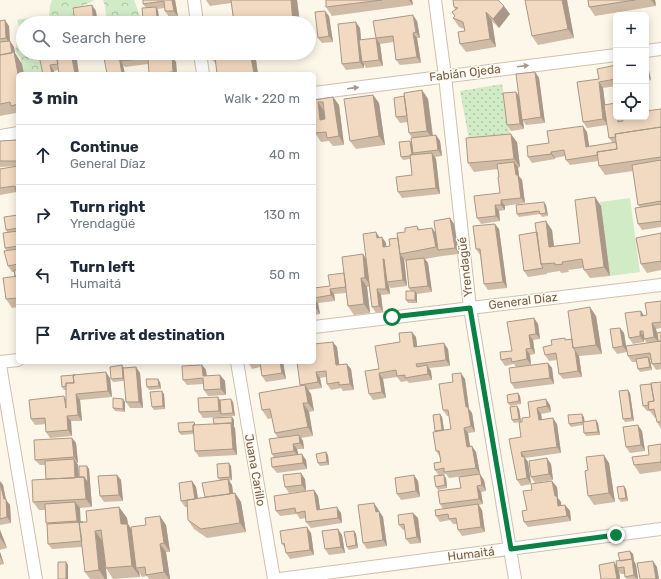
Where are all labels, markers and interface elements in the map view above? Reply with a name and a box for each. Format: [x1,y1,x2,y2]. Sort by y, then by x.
map controls [613,12,649,120]
button: + [613,12,649,48]
search box [16,16,316,60]
icon: search [30,27,52,49]
text: Search here [62,29,146,47]
button: − [613,48,649,84]
street label: Fabián Ojeda [429,62,501,84]
one-way arrow [517,63,529,69]
one-way arrow [347,84,359,91]
button: locate [613,84,649,120]
text: 3 min [32,88,78,108]
text: Walk · 220 m [224,91,300,106]
text: Continue [70,138,139,156]
icon: ahead [32,144,54,166]
text: 40 m [269,147,300,162]
text: General Díaz [70,156,146,171]
text: Turn right [70,198,145,216]
icon: right [32,204,54,226]
text: 130 m [264,207,300,222]
text: Yrendagüé [70,216,135,231]
street label: Yrendagüé [455,236,475,298]
text: Turn left [70,258,135,276]
icon: left [32,264,54,286]
text: 50 m [269,267,300,282]
text: Humaitá [70,276,121,291]
street label: General Díaz [488,290,558,312]
route start [383,308,401,326]
icon: arrive [32,324,54,346]
text: Arrive at destination [70,326,225,344]
street label: Juana Carillo [242,433,268,507]
route end [607,526,625,544]
street label: Humaitá [447,544,495,564]

